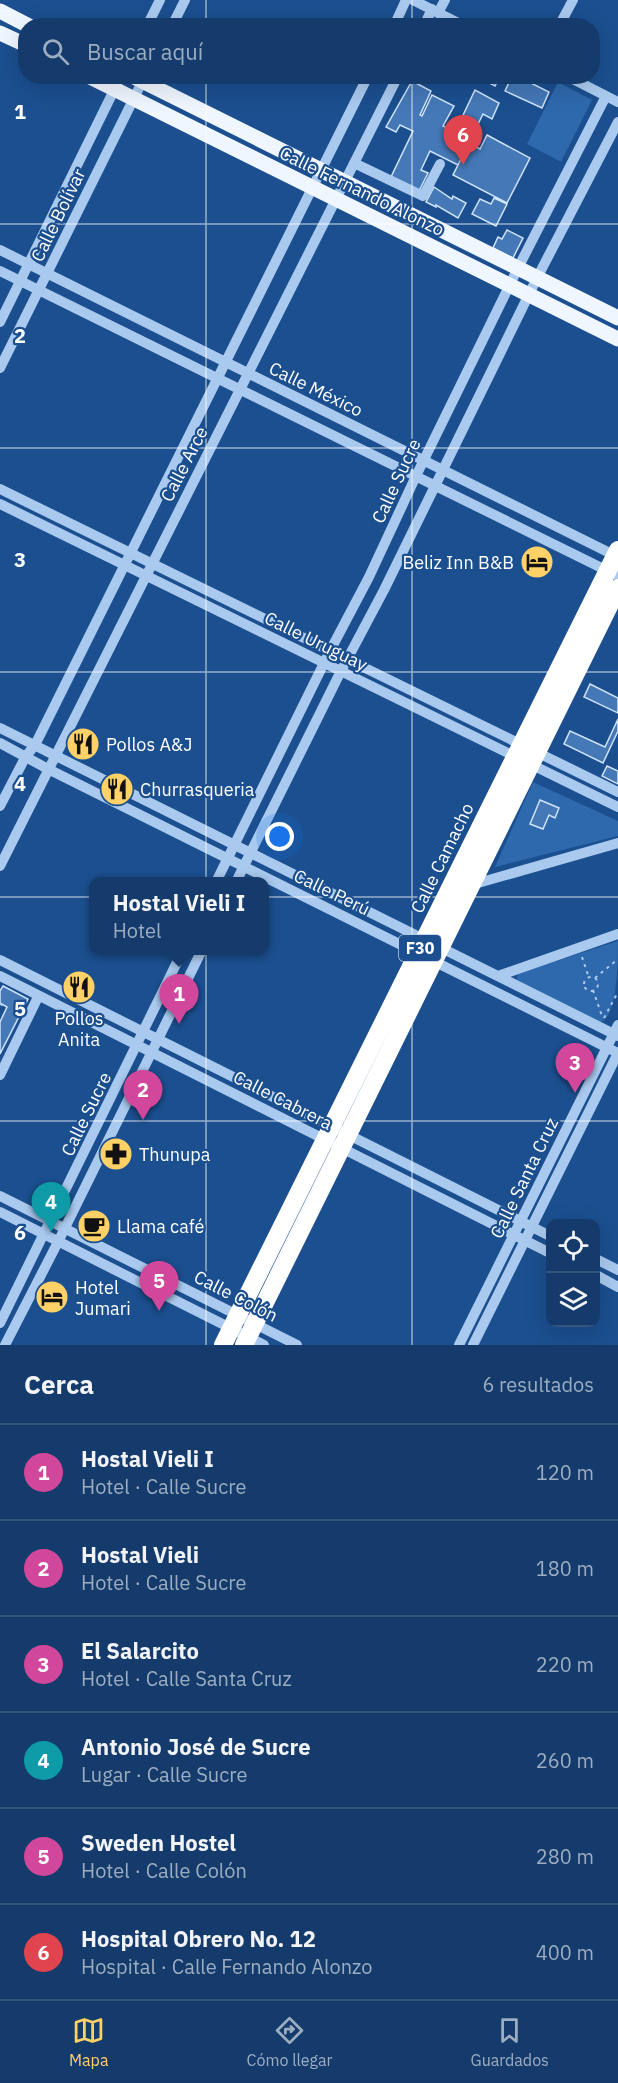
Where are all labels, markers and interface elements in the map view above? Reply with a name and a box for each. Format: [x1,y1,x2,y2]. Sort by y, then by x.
search box [18,18,600,84]
icon: search [39,35,72,68]
text: Buscar aquí [87,37,203,66]
text: 1 [14,98,26,125]
pin: 6 [444,116,482,165]
street label: Calle Fernando Alonzo [276,141,448,241]
street label: Calle Bolívar [26,164,91,265]
text: 2 [14,322,26,349]
street label: Calle México [265,356,367,422]
street label: Calle Arce [155,422,213,506]
street label: Calle Sucre [366,435,426,527]
hotel icon: Beliz Inn B&B [519,544,555,580]
text: 3 [14,546,26,573]
place label: Beliz Inn B&B [402,551,514,574]
street label: Calle Uruguay [261,606,371,676]
restaurant icon: Pollos A&J [65,726,101,762]
place label: Pollos A&J [106,733,192,756]
text: 4 [14,770,26,797]
restaurant icon: Churrasqueria [99,771,135,807]
place label: Churrasqueria [140,778,255,801]
street label: Calle Camacho [405,799,479,917]
your location [265,822,294,851]
street label: Calle Perú [290,864,374,920]
popup [89,877,269,955]
text: Hostal Vieli I [113,888,245,917]
text: Hotel [113,917,161,944]
road number: F30 [399,935,441,961]
restaurant icon: Pollos Anita [61,969,97,1005]
pin: 1 [160,974,198,1024]
text: 5 [14,995,26,1022]
place label: Pollos Anita [54,1007,104,1051]
pin: 3 [556,1044,594,1093]
street label: Calle Cabrera [229,1065,337,1135]
street label: Calle Sucre [56,1068,116,1160]
pin: 2 [124,1070,162,1120]
street label: Calle Santa Cruz [485,1114,563,1242]
pharmacy icon: Thunupa [98,1136,134,1172]
place label: Thunupa [139,1143,211,1166]
pin: 4 [32,1182,70,1232]
cafe icon: Llama café [76,1208,112,1244]
place label: Llama café [117,1215,205,1238]
text: 6 [14,1219,26,1246]
map controls [546,1219,600,1327]
button: locate [546,1219,600,1273]
pin: 5 [140,1262,178,1311]
street label: Calle Colón [190,1265,282,1327]
button: layers [546,1273,600,1327]
place label: Hotel Jumari [75,1276,131,1320]
hotel icon: Hotel Jumari [34,1279,70,1315]
text: Cerca [24,1367,94,1401]
text: 6 resultados [482,1371,594,1398]
text: Hostal Vieli I [81,1444,214,1473]
text: 1 [38,1459,50,1486]
text: 120 m [536,1459,594,1486]
text: Hotel · Calle Sucre [81,1473,247,1500]
text: Hostal Vieli [81,1540,199,1569]
text: 2 [38,1555,50,1582]
text: 180 m [536,1555,594,1582]
text: Hotel · Calle Sucre [81,1569,247,1596]
text: El Salarcito [81,1636,199,1665]
text: 3 [38,1651,50,1678]
text: 220 m [536,1651,594,1678]
text: Hotel · Calle Santa Cruz [81,1665,292,1692]
text: Antonio José de Sucre [81,1732,311,1761]
text: 4 [38,1747,50,1774]
text: 260 m [536,1747,594,1774]
text: Lugar · Calle Sucre [81,1761,248,1788]
text: Sweden Hostel [81,1828,236,1857]
text: 5 [38,1843,50,1870]
text: 280 m [536,1843,594,1870]
text: Hotel · Calle Colón [81,1857,247,1884]
text: Hospital Obrero No. 12 [81,1924,316,1953]
text: 6 [38,1939,50,1966]
text: 400 m [536,1939,594,1966]
text: Hospital · Calle Fernando Alonzo [81,1953,372,1980]
tab: Mapa [69,2014,108,2070]
tab: Cómo llegar [247,2014,332,2070]
tab: Guardados [471,2014,549,2070]

